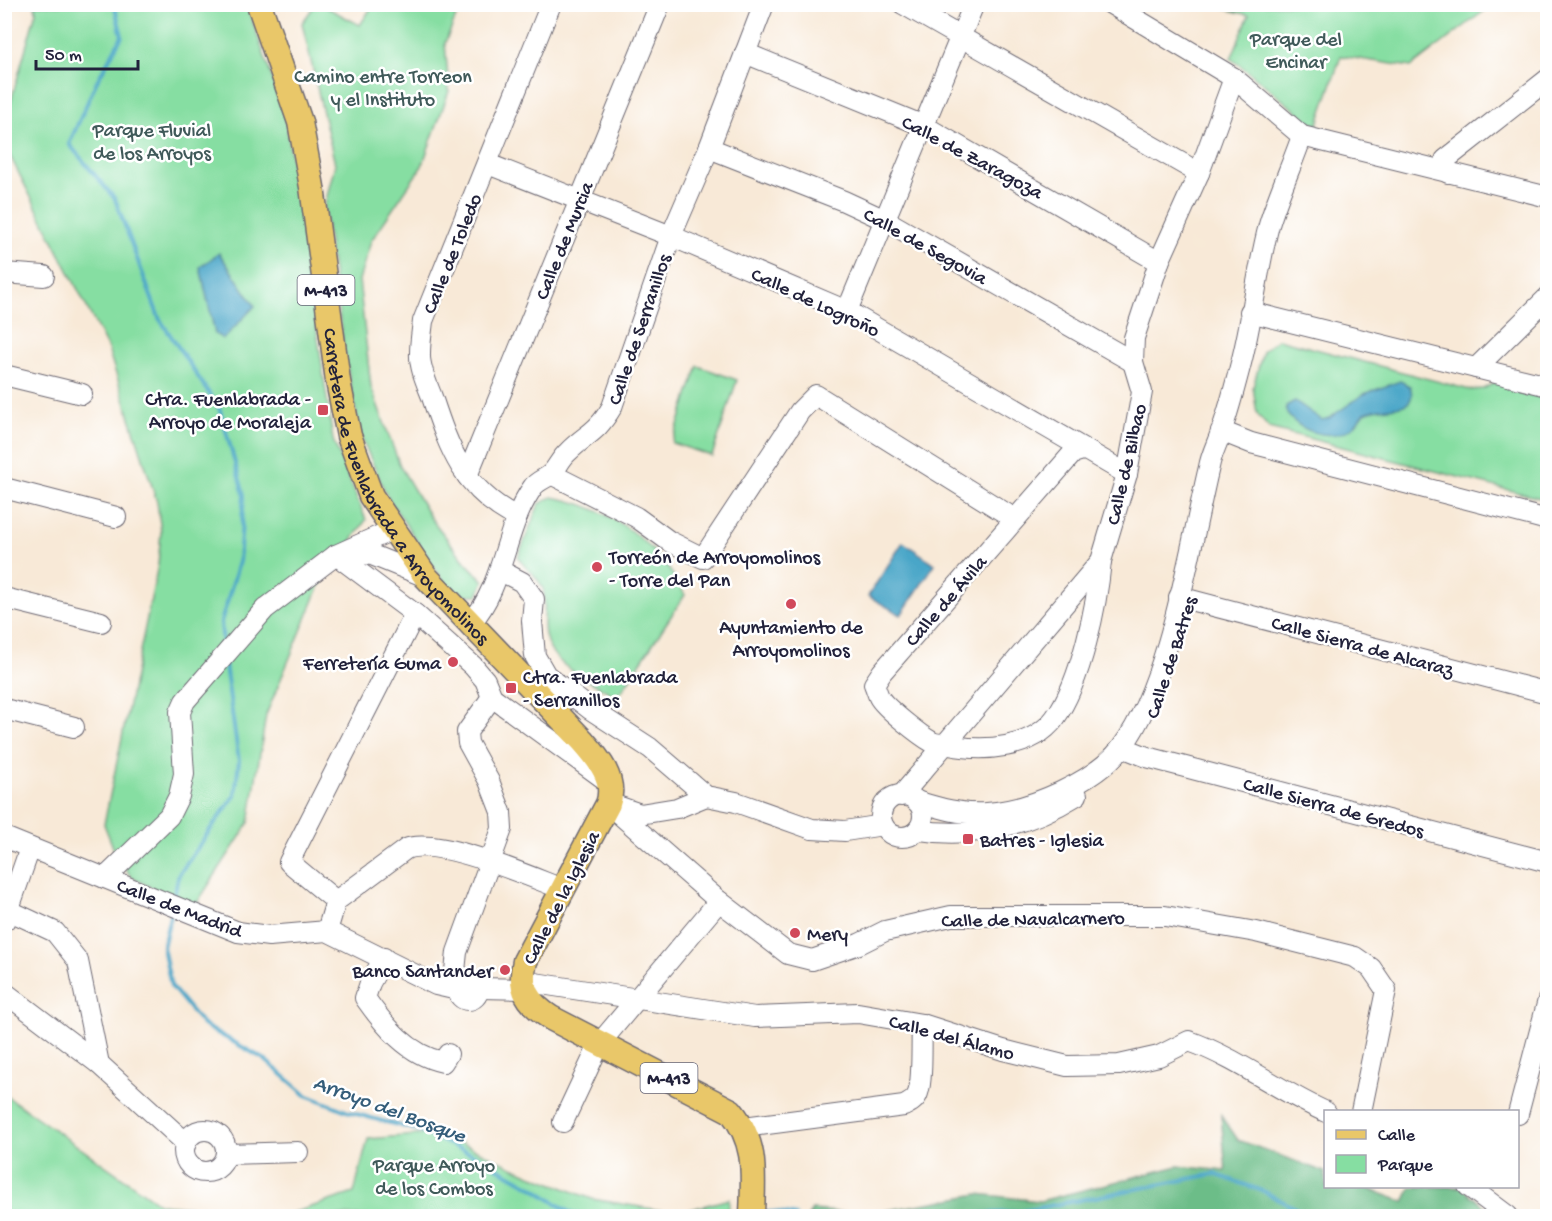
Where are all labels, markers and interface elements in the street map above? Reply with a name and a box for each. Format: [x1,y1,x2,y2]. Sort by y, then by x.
park label: Parque del Encinar [1249,30,1342,76]
scale bar [36,33,138,71]
text: 50 m [45,46,82,67]
park label: Camino entre Torreon y el Instituto [294,67,472,113]
street label: Calle de Zaragoza [897,112,1047,206]
park label: Parque Fluvial de los Arroyos [92,121,211,167]
street label: Calle de Murcia [532,178,601,304]
street label: Calle de Toledo [420,191,489,318]
street label: Calle de Segovia [858,205,991,292]
street label: Calle de Serranillos [605,251,678,409]
street label: Calle de Logroño [747,264,882,344]
road number: M-413 [298,275,354,305]
street label: Carretera de Fuenlabrada a Arroyomolinos [316,327,493,651]
place label: Ctra. Fuenlabrada - Arroyo de Moraleja [145,390,312,436]
street label: Calle de Bilbao [1103,402,1154,528]
marker: Ctra. Fuenlabrada - Arroyo de Moraleja [316,403,330,417]
place label: Torreón de Arroyomolinos - Torre del Pan [608,548,821,594]
street label: Calle de Ávila [900,550,994,652]
marker: Torreón de Arroyomolinos - Torre del Pan [590,560,604,574]
street label: Calle de Batres [1143,594,1204,722]
marker: Ayuntamiento de Arroyomolinos [784,597,798,611]
street label: Calle Sierra de Alcaraz [1268,613,1457,684]
place label: Ayuntamiento de Arroyomolinos [719,618,863,664]
place label: Ferretería Guma [302,654,442,677]
marker: Ferretería Guma [446,655,460,669]
place label: Ctra. Fuenlabrada - Serranillos [523,668,679,714]
marker: Ctra. Fuenlabrada - Serranillos [504,681,518,695]
street label: Calle Sierra de Gredos [1240,774,1427,845]
street label: Calle de la Iglesia [520,827,607,969]
place label: Batres - Iglesia [979,831,1105,854]
marker: Batres - Iglesia [961,832,975,846]
street label: Calle de Madrid [113,876,247,946]
street label: Calle de Navalcarnero [941,908,1125,935]
place label: Mery [807,925,848,948]
marker: Mery [788,926,802,940]
place label: Banco Santander [351,962,495,985]
marker: Banco Santander [498,963,512,977]
street label: Calle del Álamo [886,1010,1017,1067]
road number: M-413 [640,1063,698,1093]
water label: Arroyo del Bosque [309,1072,469,1151]
legend [1324,1110,1519,1188]
text: Calle [1378,1126,1416,1147]
park label: Parque Arroyo de los Combos [372,1156,495,1202]
text: Parque [1377,1156,1434,1177]

